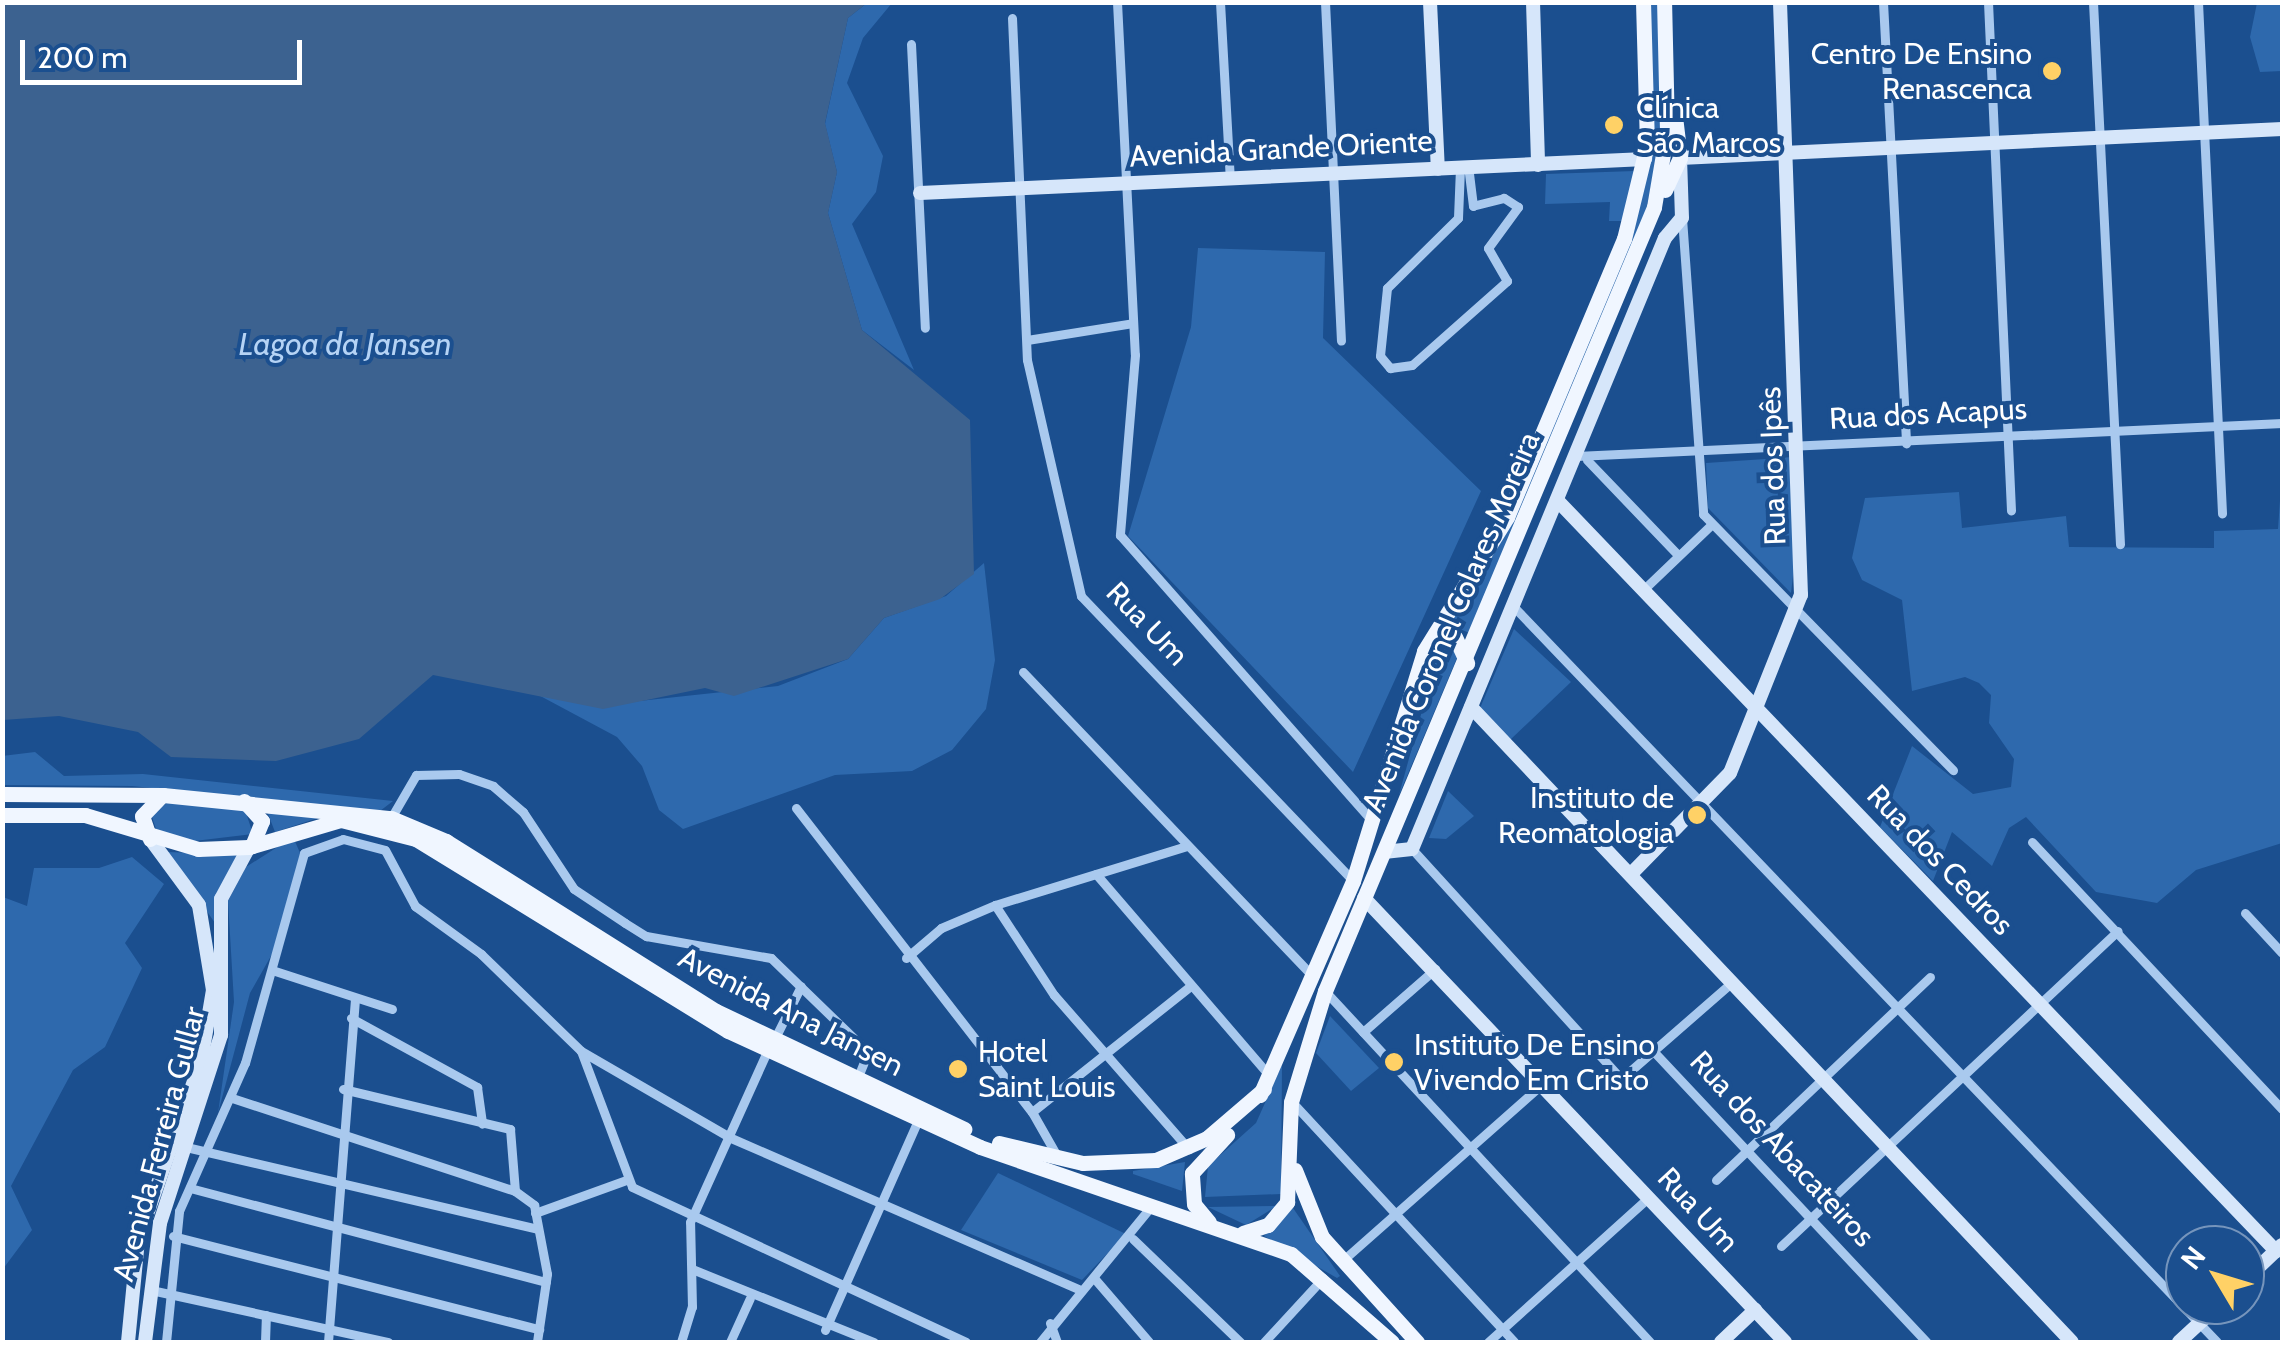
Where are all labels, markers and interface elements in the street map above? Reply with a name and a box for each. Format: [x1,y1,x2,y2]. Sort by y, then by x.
scale bar [25,20,308,82]
place label: Centro De Ensino Renascenca [1811,36,2032,106]
text: 200 m [37,39,128,76]
marker: Centro De Ensino Renascenca [2041,60,2063,82]
place label: Clínica São Marcos [1636,90,1781,160]
marker: Clínica São Marcos [1601,112,1627,138]
street label: Avenida Grande Oriente [1129,123,1433,175]
water label: Lagoa da Jansen [238,325,452,363]
street label: Rua dos Ipês [1752,386,1794,546]
street label: Rua dos Acapus [1828,391,2028,437]
street label: Avenida Coronel Colares Moreira [1355,427,1547,817]
street label: Rua Um [1099,575,1195,673]
street label: Rua dos Cedros [1859,777,2021,943]
place label: Instituto de Reomatologia [1498,780,1674,850]
marker: Instituto de Reomatologia [1684,802,1710,828]
street label: Avenida Ana Jansen [672,940,910,1084]
street label: Avenida Ferreira Gullar [105,1003,213,1285]
place label: Instituto De Ensino Vivendo Em Cristo [1414,1027,1655,1098]
place label: Hotel Saint Louis [978,1034,1115,1104]
street label: Rua dos Abacateiros [1682,1044,1882,1254]
marker: Instituto De Ensino Vivendo Em Cristo [1383,1051,1405,1073]
marker: Hotel Saint Louis [947,1058,969,1080]
street label: Rua Um [1650,1160,1746,1260]
north arrow [2165,1225,2265,1325]
text: N [2173,1240,2212,1276]

